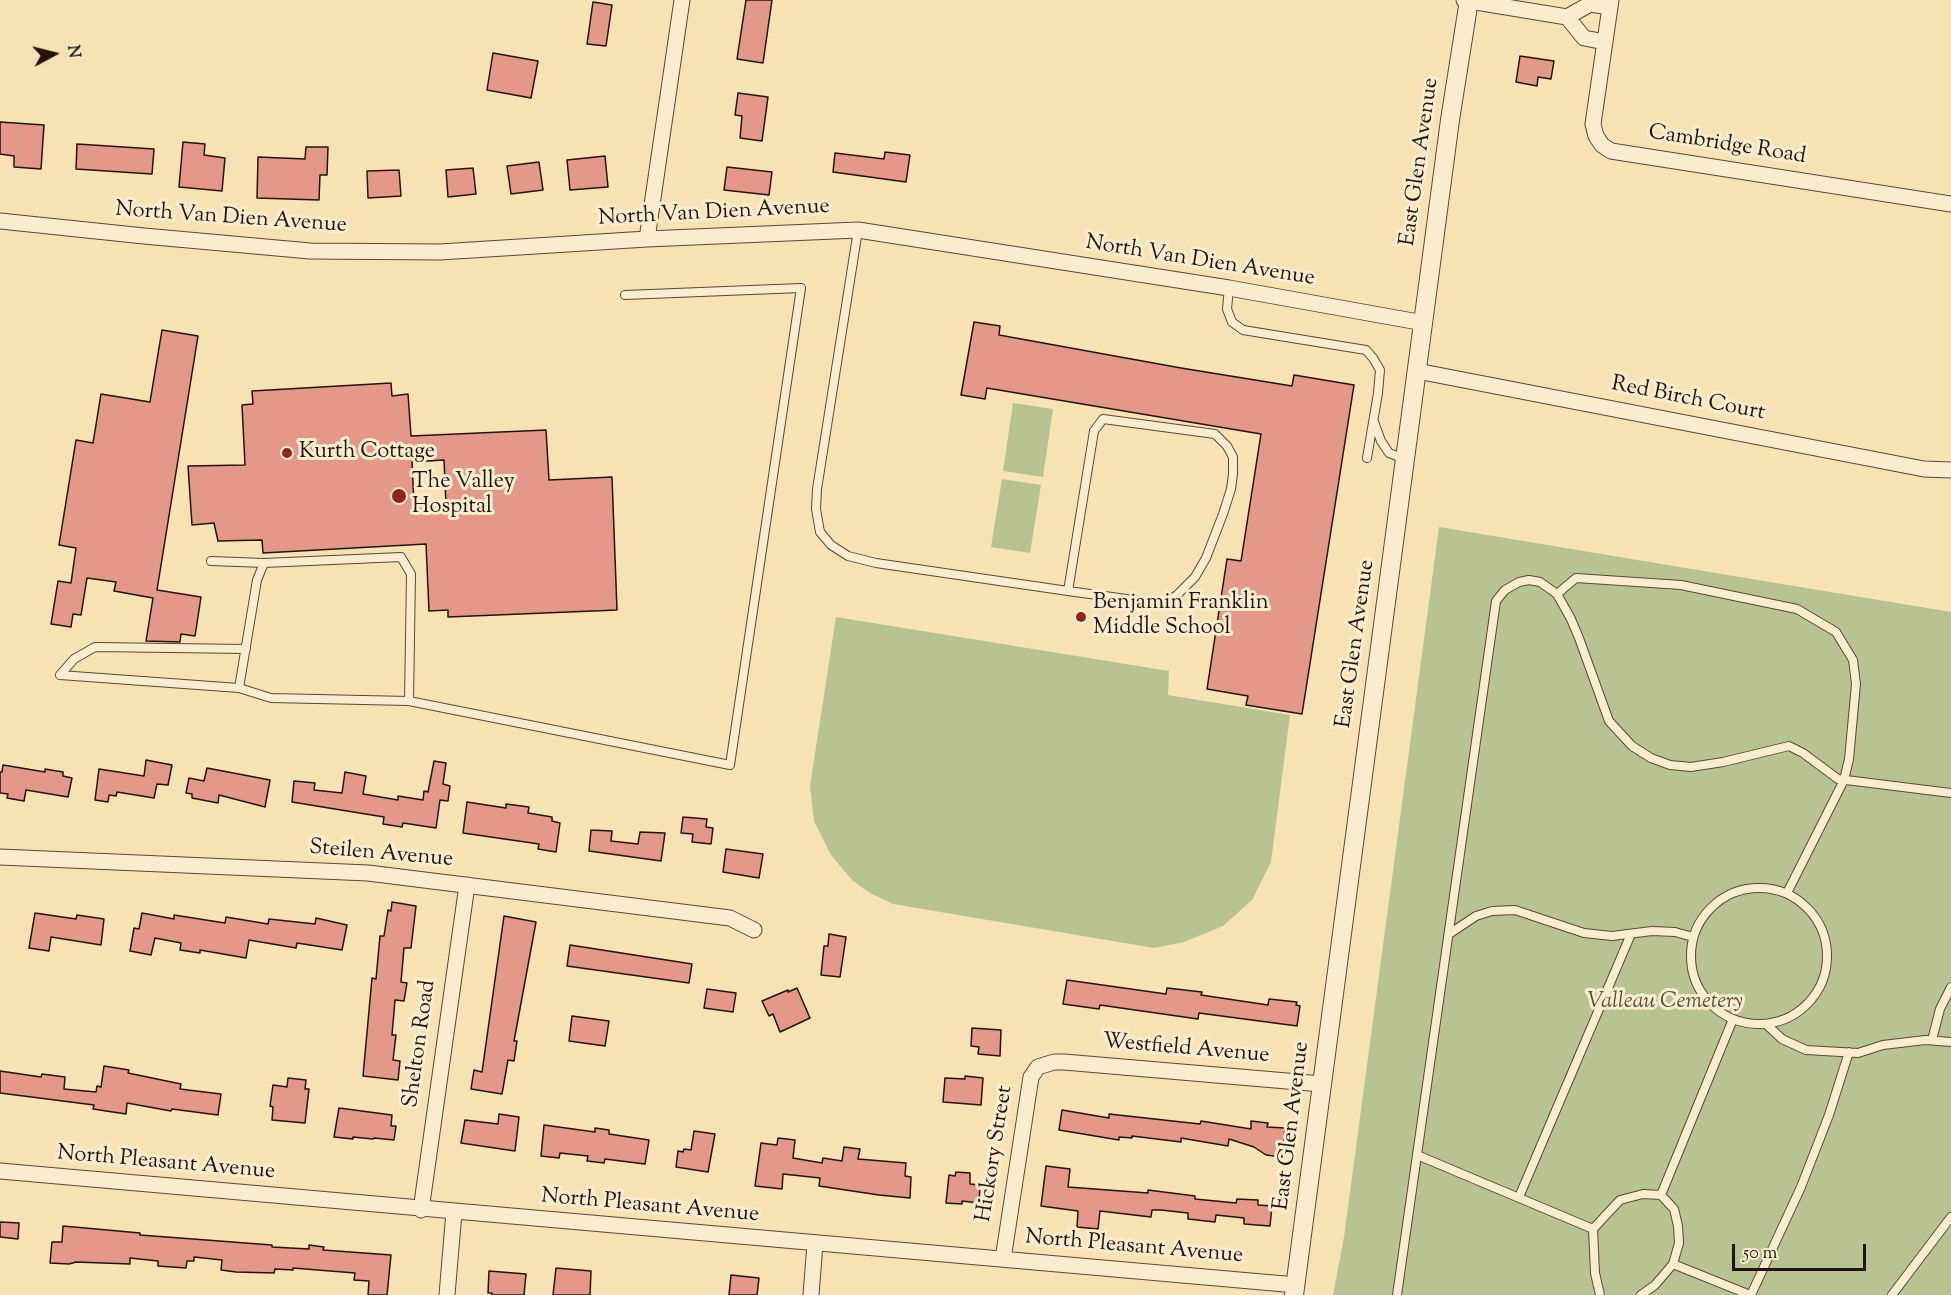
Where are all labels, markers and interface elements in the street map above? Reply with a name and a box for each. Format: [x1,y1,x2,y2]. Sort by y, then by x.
north arrow [24,24,84,84]
text: N [60,44,85,59]
street label: East Glen Avenue [1396,76,1446,248]
street label: Cambridge Road [1646,121,1808,171]
street label: North Van Dien Avenue [597,195,831,233]
street label: North Van Dien Avenue [114,198,348,240]
street label: North Van Dien Avenue [1083,231,1317,293]
street label: Red Birch Court [1609,372,1767,428]
place label: Kurth Cottage [299,440,435,466]
marker: Kurth Cottage [280,446,294,460]
place label: The Valley Hospital [412,470,515,522]
marker: The Valley Hospital [390,487,408,505]
street label: East Glen Avenue [1332,558,1382,730]
place label: Benjamin Franklin Middle School [1093,591,1269,642]
marker: Benjamin Franklin Middle School [1074,610,1088,624]
street label: Steilen Avenue [308,836,454,874]
street label: Shelton Road [399,979,443,1109]
park label: Valleau Cemetery [1587,990,1743,1016]
street label: Westfield Avenue [1102,1030,1270,1070]
street label: East Glen Avenue [1270,1040,1316,1212]
street label: Hickory Street [972,1084,1020,1224]
street label: North Pleasant Avenue [56,1141,276,1187]
street label: North Pleasant Avenue [540,1184,760,1230]
street label: North Pleasant Avenue [1024,1225,1244,1271]
scale bar [1735,1232,1868,1270]
text: 50 m [1743,1241,1777,1267]

